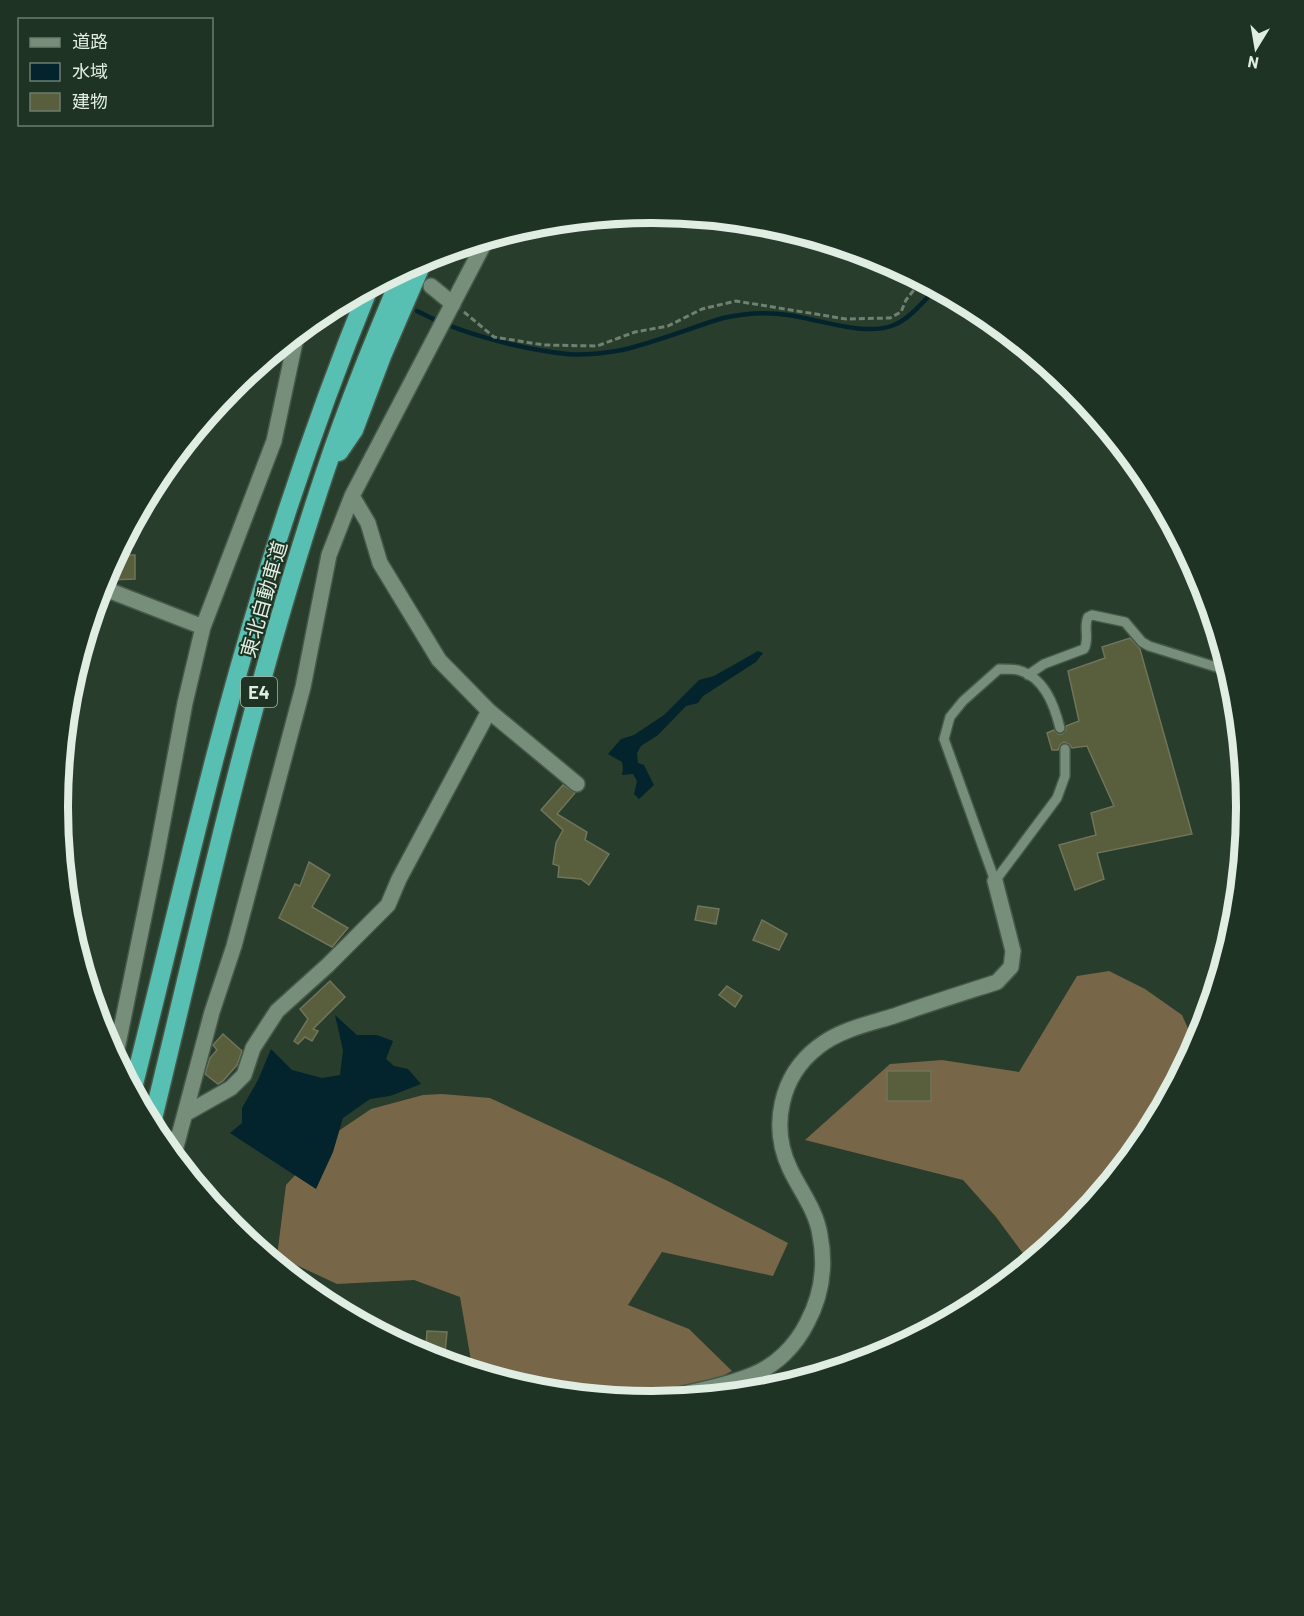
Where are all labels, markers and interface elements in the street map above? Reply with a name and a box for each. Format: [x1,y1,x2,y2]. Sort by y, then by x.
legend [18,18,213,126]
north arrow [1226,18,1286,78]
text: 道路 [72,30,108,52]
text: N [1246,53,1260,74]
text: 水域 [72,60,108,82]
text: 建物 [72,90,108,112]
street label: 東北自動車道 [235,538,291,660]
road number: E4 [241,677,277,707]

